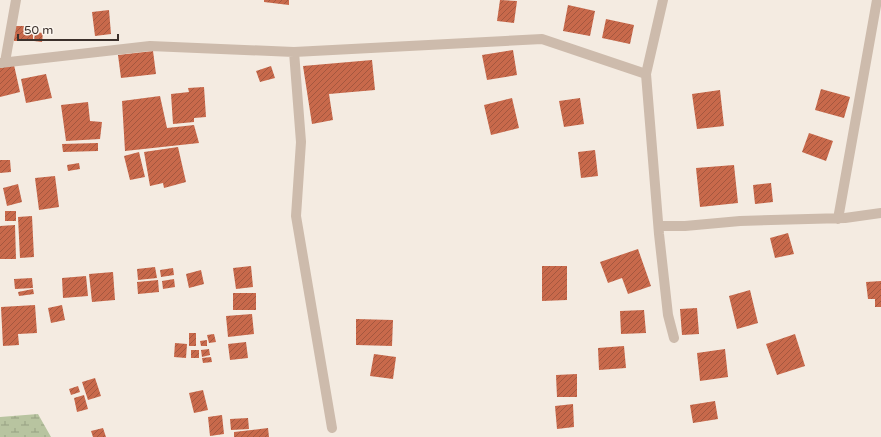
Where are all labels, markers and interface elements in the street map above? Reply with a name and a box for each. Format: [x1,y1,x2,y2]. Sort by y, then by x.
scale bar [18,16,118,42]
text: 50 m [24,23,53,37]

